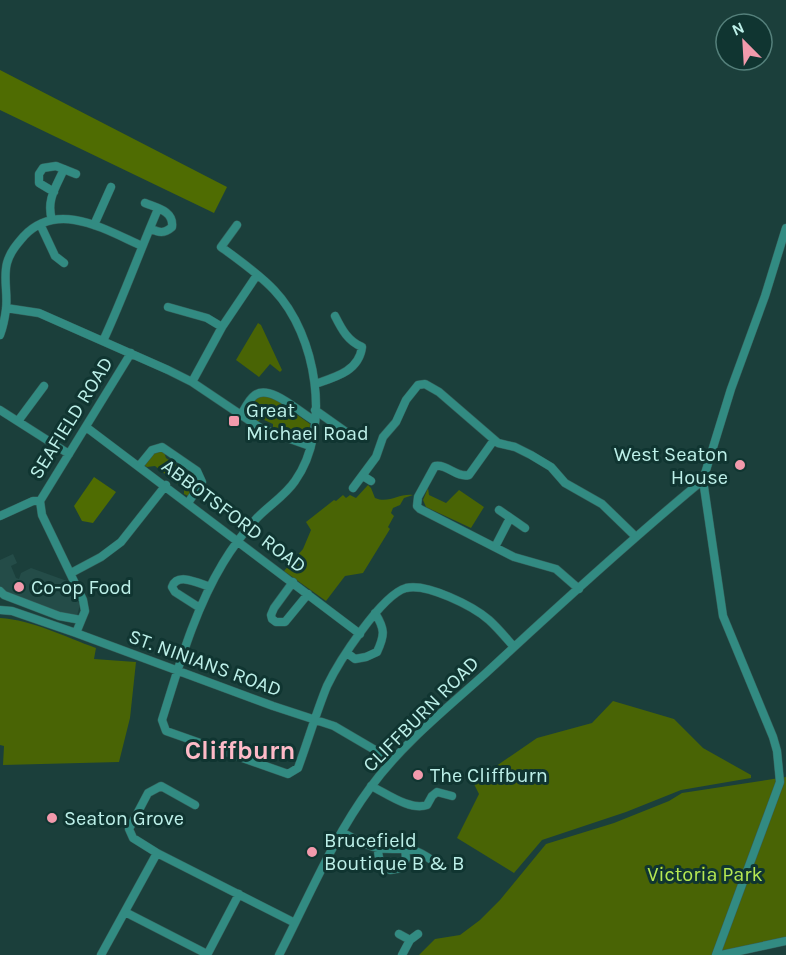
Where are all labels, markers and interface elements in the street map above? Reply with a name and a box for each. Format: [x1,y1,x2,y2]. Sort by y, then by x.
north arrow [714,12,774,72]
text: N [729,18,747,40]
street label: SEAFIELD ROAD [24,353,118,483]
place label: Great Michael Road [246,399,369,445]
marker: Great Michael Road [227,414,241,428]
place label: West Seaton House [614,443,728,489]
street label: ABBOTSFORD ROAD [157,454,311,578]
marker: West Seaton House [733,458,747,472]
place label: Co-op Food [31,576,132,599]
marker: Co-op Food [12,580,26,594]
street label: ST. NINIANS ROAD [125,625,285,701]
street label: CLIFFBURN ROAD [358,651,484,777]
district label: Cliffburn [185,735,295,766]
place label: The Cliffburn [430,764,548,787]
marker: The Cliffburn [411,768,425,782]
place label: Seaton Grove [64,807,184,830]
marker: Seaton Grove [45,811,59,825]
place label: Brucefield Boutique B & B [324,829,464,875]
marker: Brucefield Boutique B & B [305,845,319,859]
park label: Victoria Park [647,863,763,886]

